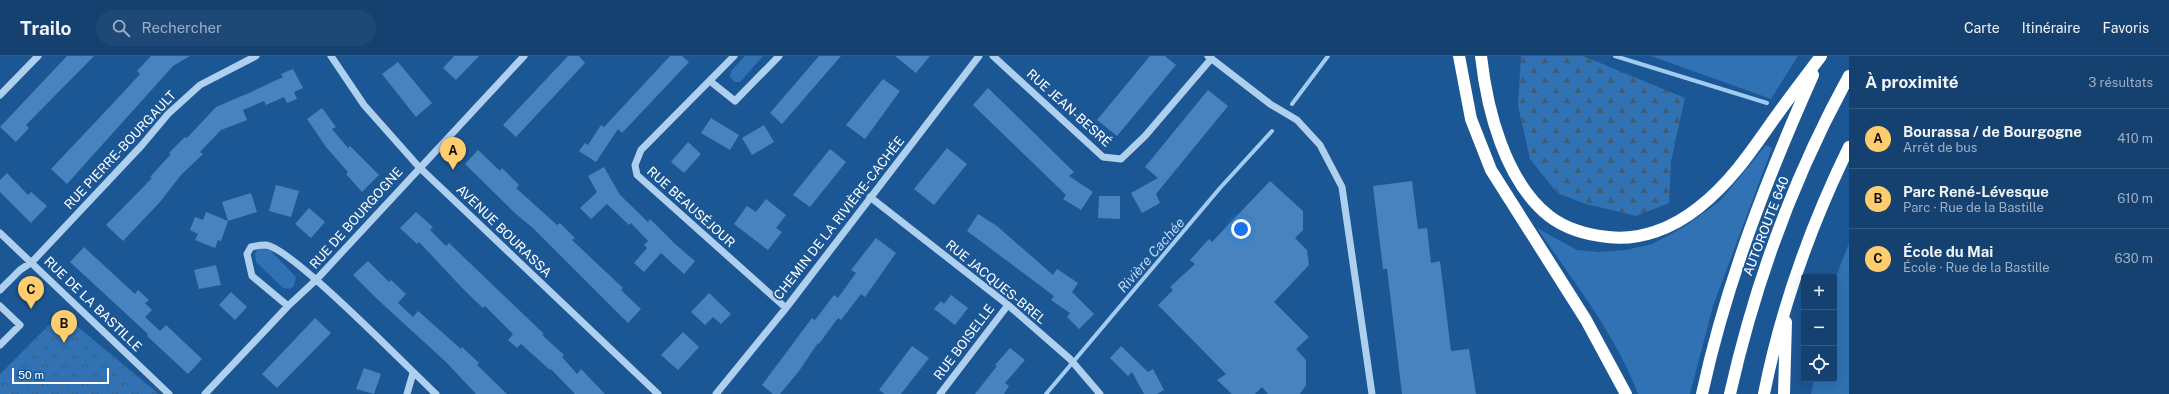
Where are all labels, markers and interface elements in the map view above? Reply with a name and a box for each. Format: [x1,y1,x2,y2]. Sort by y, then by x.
search box [96,10,376,46]
text: Trailo [20,17,72,39]
icon: search [110,17,132,39]
text: Rechercher [142,19,222,36]
text: Carte [1964,20,2000,36]
text: Itinéraire [2022,20,2080,36]
text: Favoris [2102,20,2149,36]
street label: RUE JEAN-BESRÉ [1024,65,1115,150]
text: À proximité [1865,72,1959,92]
text: 3 résultats [2088,75,2153,90]
street label: RUE PIERRE-BOURGAULT [61,87,179,212]
text: Bourassa / de Bourgogne [1903,123,2082,140]
text: A [1873,131,1883,146]
text: 410 m [2117,131,2153,146]
street label: CHEMIN DE LA RIVIÈRE-CACHÉE [770,133,907,303]
pin: A [440,137,466,170]
text: Arrêt de bus [1903,140,1977,155]
street label: RUE BEAUSÉJOUR [644,163,739,250]
street label: RUE DE BOURGOGNE [306,164,406,272]
street label: AUTOROUTE 640 [1740,174,1792,278]
street label: AVENUE BOURASSA [453,182,555,280]
text: Parc René-Lévesque [1903,183,2049,200]
text: B [1874,191,1882,206]
text: 610 m [2117,191,2153,206]
text: Parc · Rue de la Bastille [1903,200,2044,215]
water label: Rivière Cachée [1114,214,1188,296]
your location [1231,219,1251,239]
street label: RUE JACQUES-BREL [943,237,1049,327]
text: École du Mai [1903,243,1993,260]
text: C [1873,251,1883,266]
text: 630 m [2115,251,2153,266]
street label: RUE DE LA BASTILLE [41,253,145,355]
text: École · Rue de la Bastille [1903,260,2050,275]
map controls [1801,274,1837,382]
button: + [1801,274,1837,310]
pin: C [18,276,44,309]
street label: RUE BOISELLE [931,301,997,383]
pin: B [51,310,77,343]
button: − [1801,310,1837,346]
button: locate [1801,346,1837,382]
scale bar [12,366,109,385]
text: 50 m [18,369,44,381]

